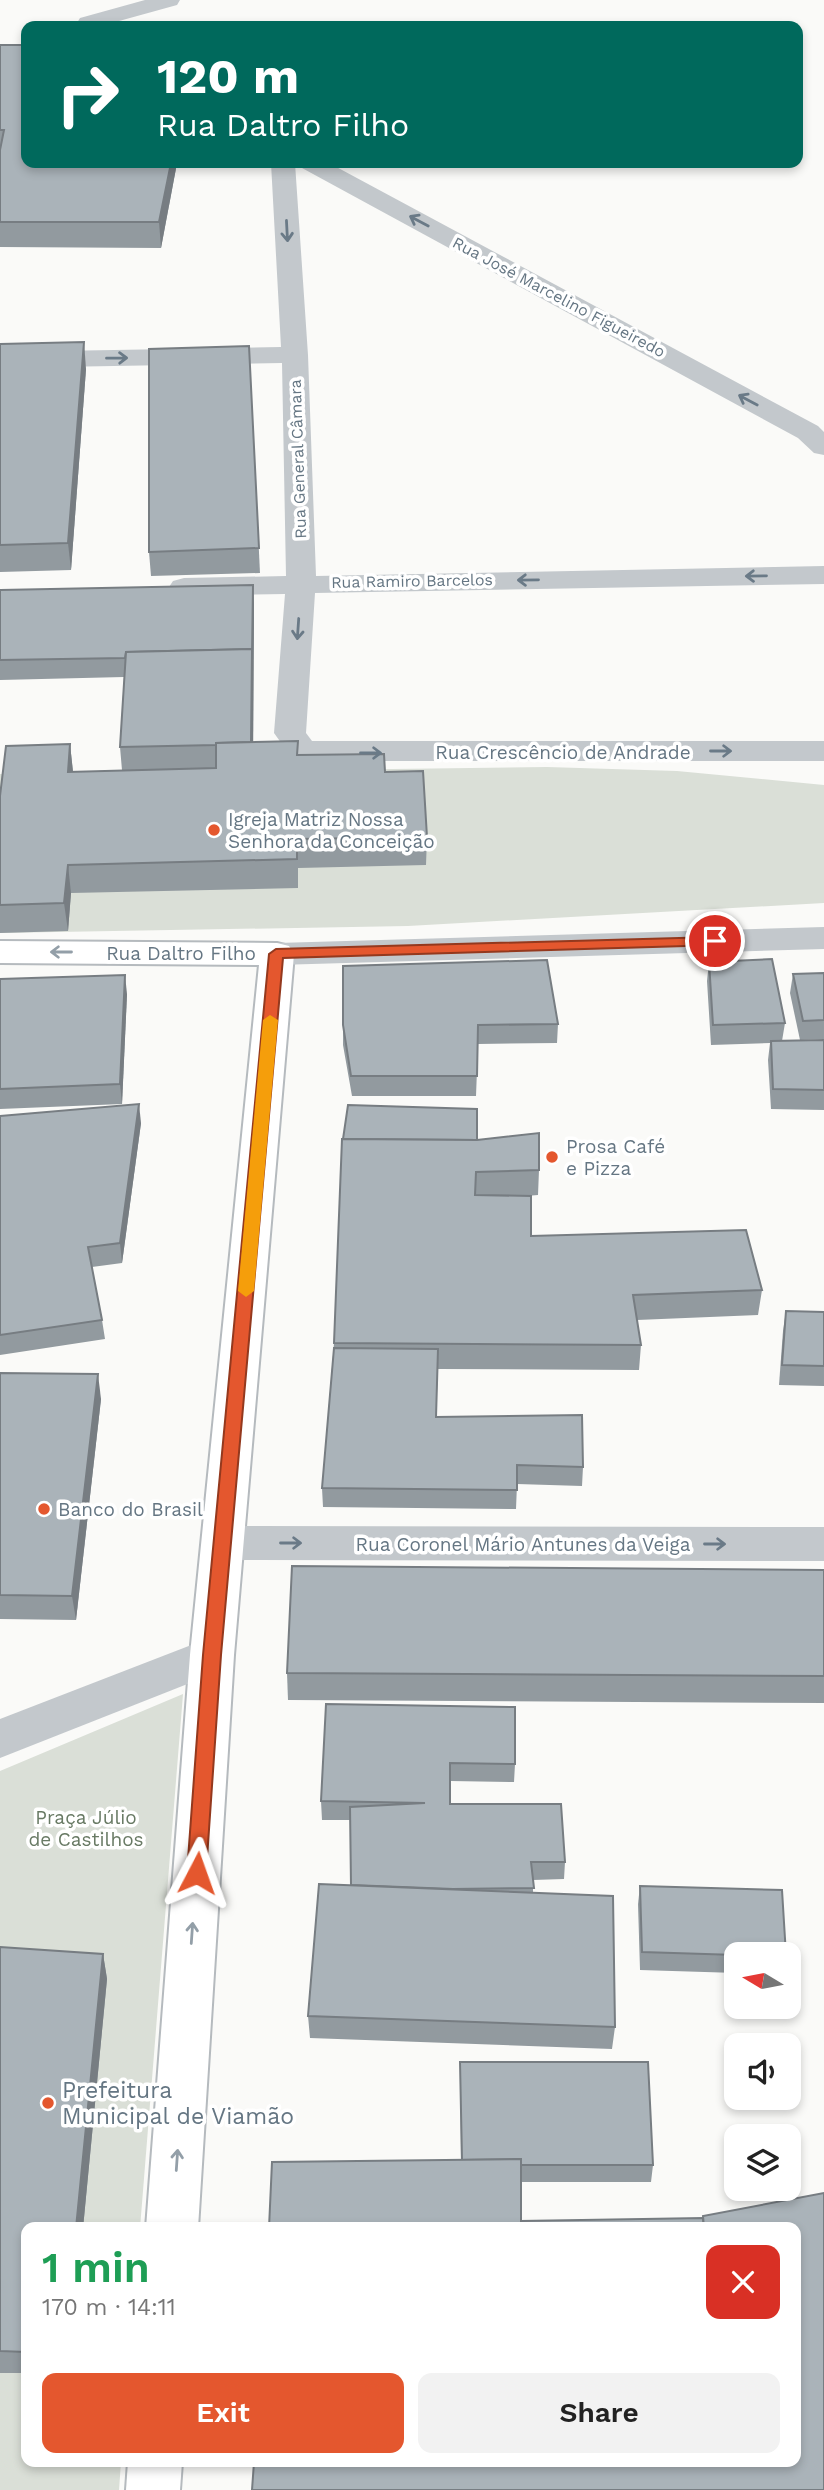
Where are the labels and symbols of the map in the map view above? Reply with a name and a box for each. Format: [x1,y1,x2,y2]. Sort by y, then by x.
one-way arrow [409,214,429,228]
one-way arrow [281,219,294,242]
street label: Rua José Marcelino Figueiredo [449,233,669,361]
one-way arrow [105,351,128,365]
street label: Rua General Câmara [286,379,310,539]
one-way arrow [738,392,759,406]
one-way arrow [745,569,768,583]
street label: Rua Ramiro Barcelos [331,570,493,592]
one-way arrow [517,573,540,586]
one-way arrow [291,618,304,640]
street label: Rua Crescêncio de Andrade [435,741,691,764]
one-way arrow [709,744,732,758]
one-way arrow [359,747,382,760]
place label: Igreja Matriz Nossa Senhora da Conceição [228,808,435,853]
marker: Igreja Matriz Nossa Senhora da Conceição [206,822,222,838]
pin [685,911,745,971]
street label: Rua Daltro Filho [106,942,256,965]
one-way arrow [50,946,73,959]
place label: Prosa Café e Pizza [566,1135,665,1180]
marker: Prosa Café e Pizza [544,1149,560,1165]
place label: Banco do Brasil [58,1498,203,1521]
marker: Banco do Brasil [36,1501,52,1517]
street label: Rua Coronel Mário Antunes da Veiga [356,1533,691,1556]
one-way arrow [279,1536,302,1550]
one-way arrow [703,1537,726,1551]
park label: Praça Júlio de Castilhos [28,1806,144,1851]
position arrow [160,1836,234,1910]
one-way arrow [186,1922,199,1945]
north arrow [724,1942,802,2020]
place label: Prefeitura Municipal de Viamão [62,2077,294,2130]
marker: Prefeitura Municipal de Viamão [40,2095,56,2111]
one-way arrow [170,2148,183,2171]

